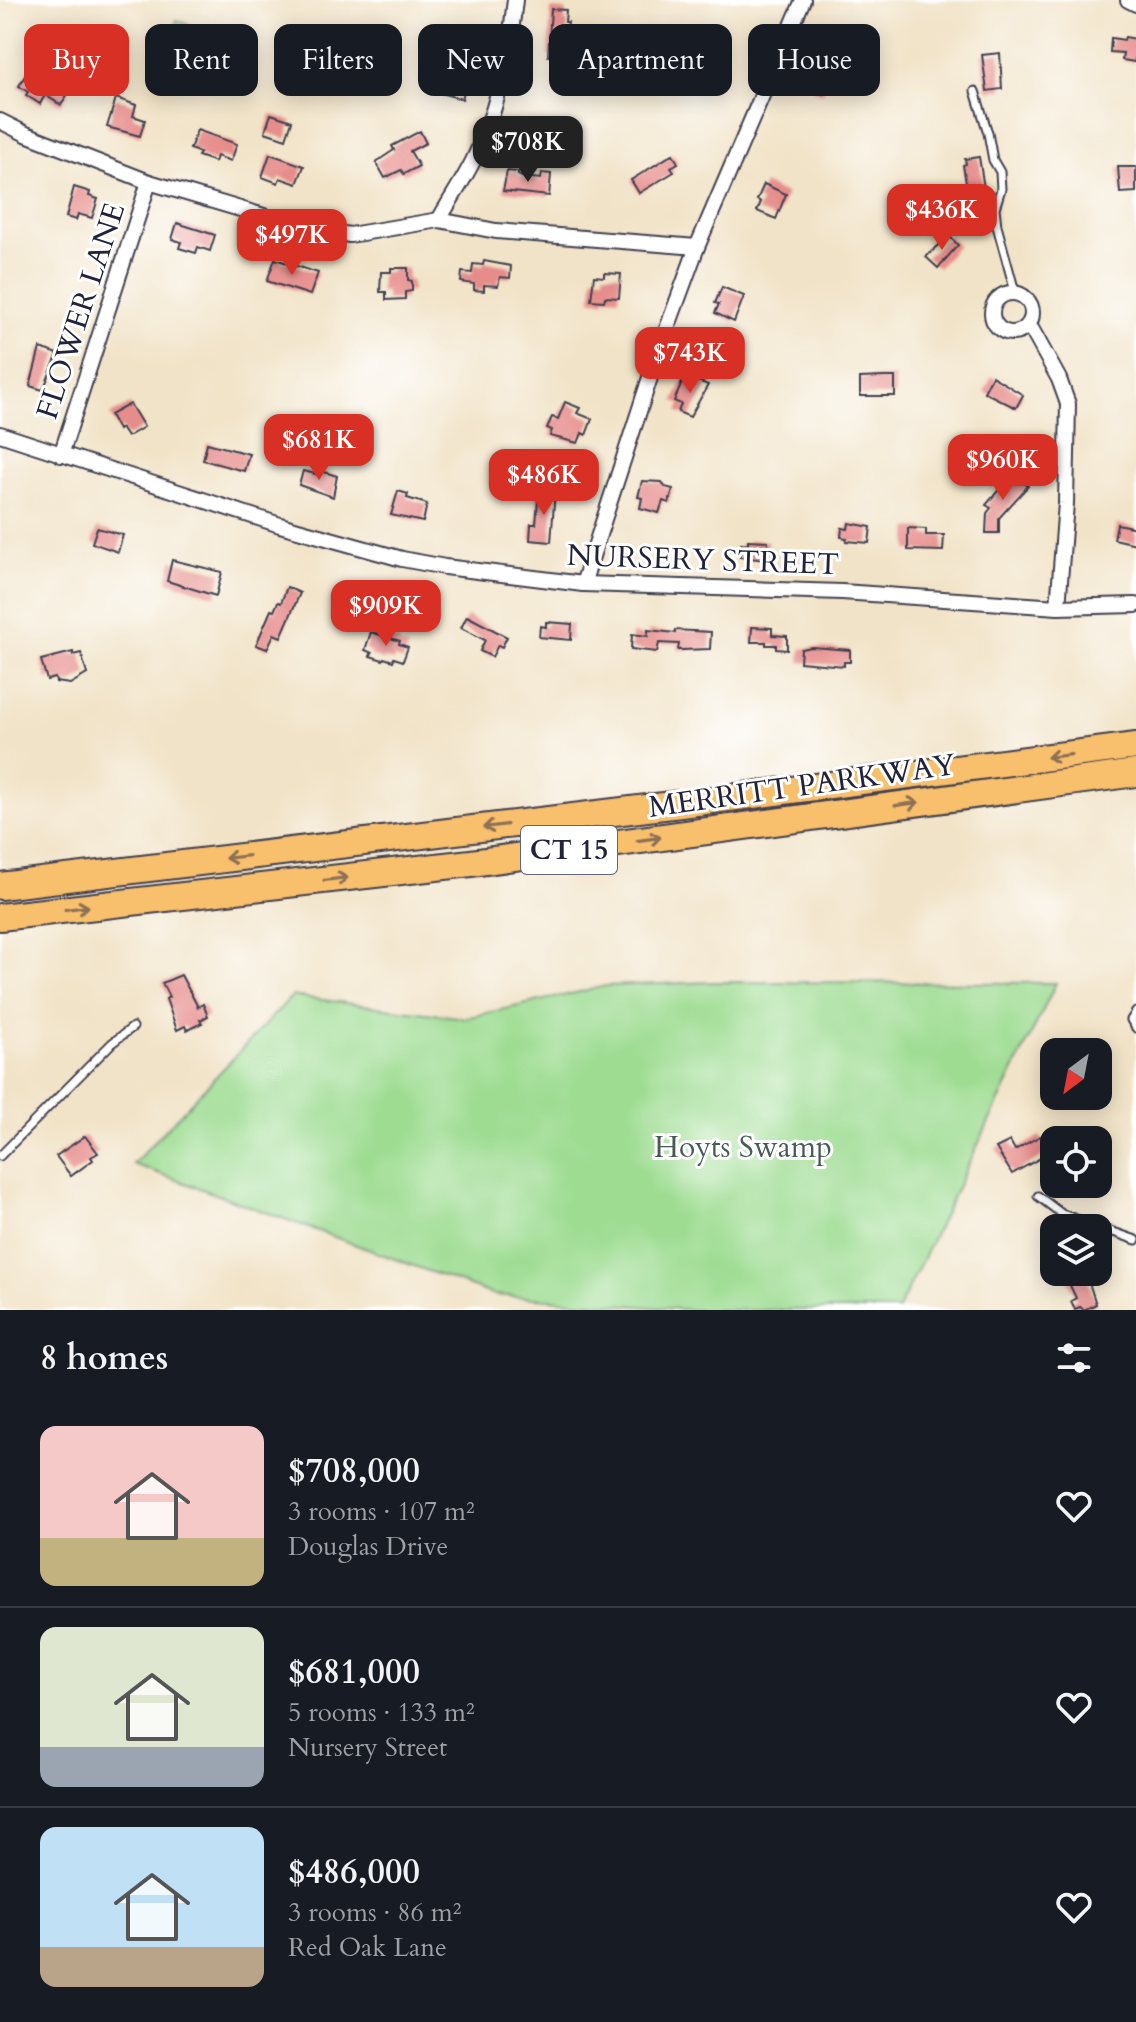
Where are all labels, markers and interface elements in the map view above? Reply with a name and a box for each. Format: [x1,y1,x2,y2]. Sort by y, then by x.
chip: Buy [24,24,129,96]
chip: Rent [145,24,258,96]
chip: Filters [274,24,402,96]
chip: New [418,24,533,96]
chip: Apartment [549,24,732,96]
chip: House [748,24,880,96]
pin: $708K [472,116,584,184]
text: $708K [491,124,565,159]
pin: $436K [886,184,998,252]
text: $436K [905,192,979,227]
street label: FLOWER LANE [27,198,135,424]
pin: $497K [236,209,348,277]
text: $497K [255,217,329,252]
pin: $743K [634,327,746,395]
text: $743K [653,335,727,370]
pin: $681K [263,414,375,482]
text: $681K [282,422,356,457]
pin: $960K [947,434,1059,502]
text: $960K [966,442,1040,477]
pin: $486K [488,449,600,517]
text: $486K [507,457,581,492]
street label: NURSERY STREET [566,535,840,585]
pin: $909K [330,580,442,648]
text: $909K [349,588,423,623]
street label: MERRITT PARKWAY [646,744,959,828]
one-way arrow [1047,749,1072,764]
one-way arrow [894,796,919,811]
one-way arrow [482,819,509,834]
road number: CT 15 [521,826,617,874]
one-way arrow [636,831,661,846]
one-way arrow [224,850,251,865]
one-way arrow [322,871,349,886]
one-way arrow [64,901,90,916]
north arrow [1040,1038,1112,1110]
map controls [1040,1038,1112,1286]
button: locate [1040,1126,1112,1198]
park label: Hoyts Swamp [654,1127,832,1168]
button: layers [1040,1214,1112,1286]
text: 8 homes [40,1335,168,1381]
icon: filters [1052,1336,1096,1380]
text: $708,000 [288,1448,420,1494]
icon: home [104,1458,200,1554]
icon: heart [1052,1484,1096,1528]
text: 3 rooms · 107 m² [288,1494,475,1529]
text: Douglas Drive [288,1529,448,1564]
text: $681,000 [288,1649,420,1695]
icon: home [104,1659,200,1755]
icon: heart [1052,1685,1096,1729]
text: 5 rooms · 133 m² [288,1695,475,1730]
text: Nursery Street [288,1730,447,1765]
text: $486,000 [288,1849,420,1895]
icon: home [104,1859,200,1955]
icon: heart [1052,1885,1096,1929]
text: 3 rooms · 86 m² [288,1895,461,1930]
text: Red Oak Lane [288,1930,447,1965]

